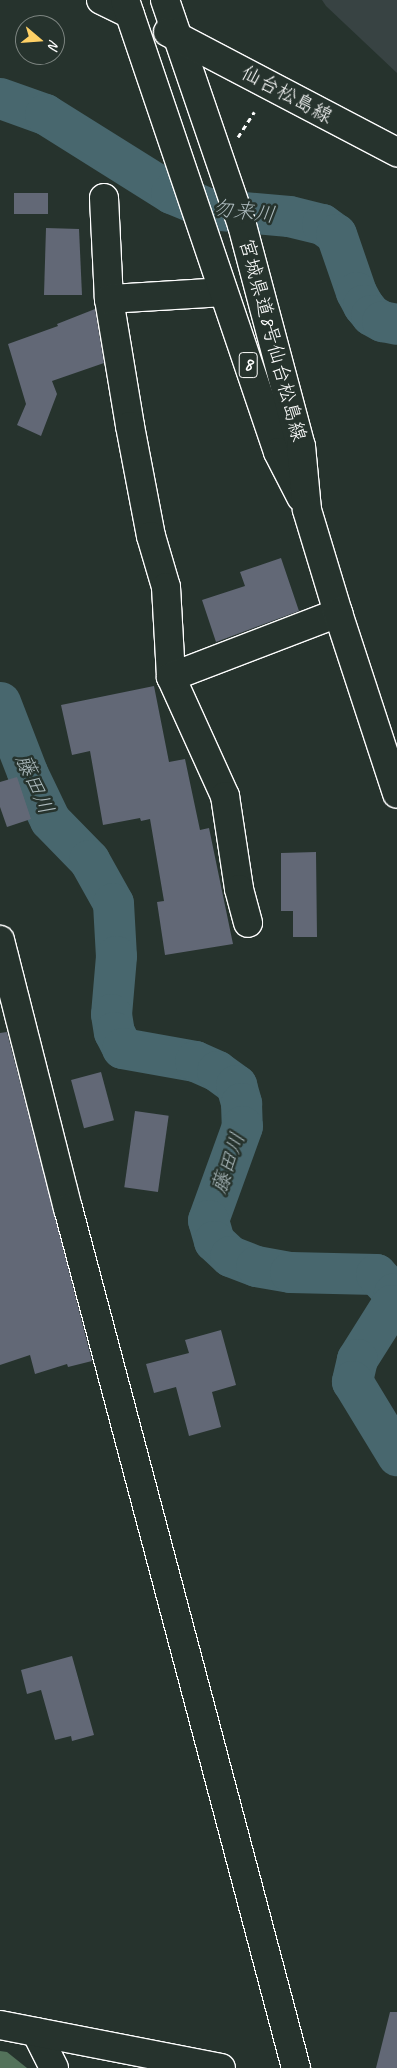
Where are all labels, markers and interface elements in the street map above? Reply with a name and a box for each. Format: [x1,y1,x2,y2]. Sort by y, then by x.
north arrow [15,15,65,65]
text: N [44,38,63,51]
street label: 仙台松島線 [237,60,337,128]
water label: 勿来川 [211,195,277,227]
street label: 宮城県道8号仙台松島線 [234,236,312,444]
road number: 8 [238,348,258,382]
water label: 藤田川 [11,750,59,818]
water label: 藤田川 [206,1129,250,1197]

